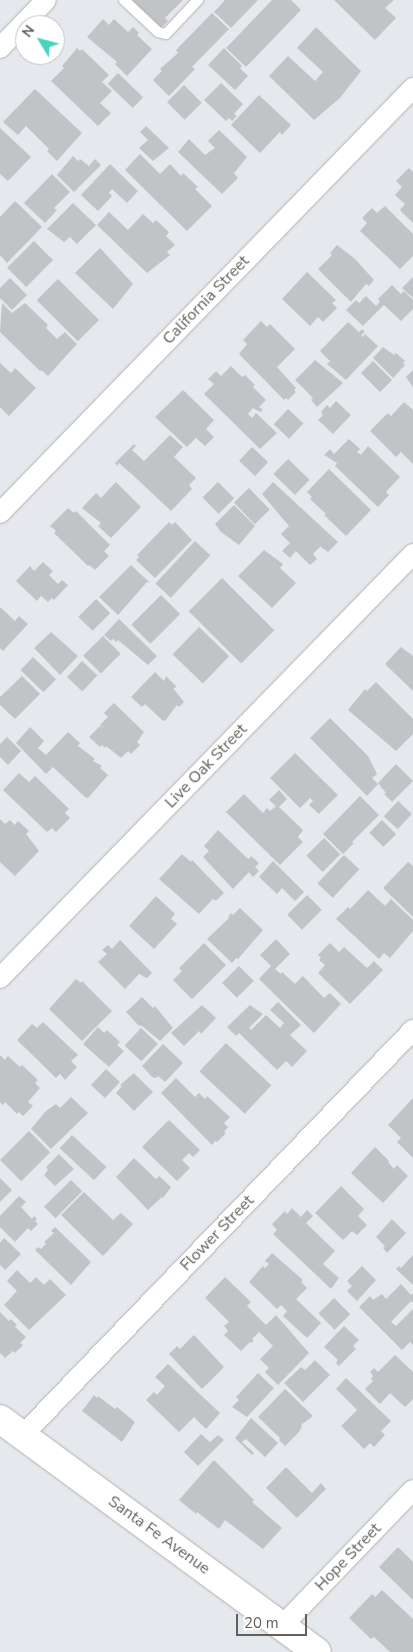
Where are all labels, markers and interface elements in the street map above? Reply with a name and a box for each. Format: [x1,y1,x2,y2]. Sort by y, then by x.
north arrow [15,15,65,65]
text: N [18,21,39,41]
street label: California Street [159,252,253,348]
street label: Live Oak Street [161,720,251,812]
street label: Flower Street [176,1191,258,1275]
street label: Santa Fe Avenue [104,1492,214,1578]
street label: Hope Street [311,1519,385,1595]
scale bar [238,1604,309,1636]
text: 20 m [244,1613,279,1633]

